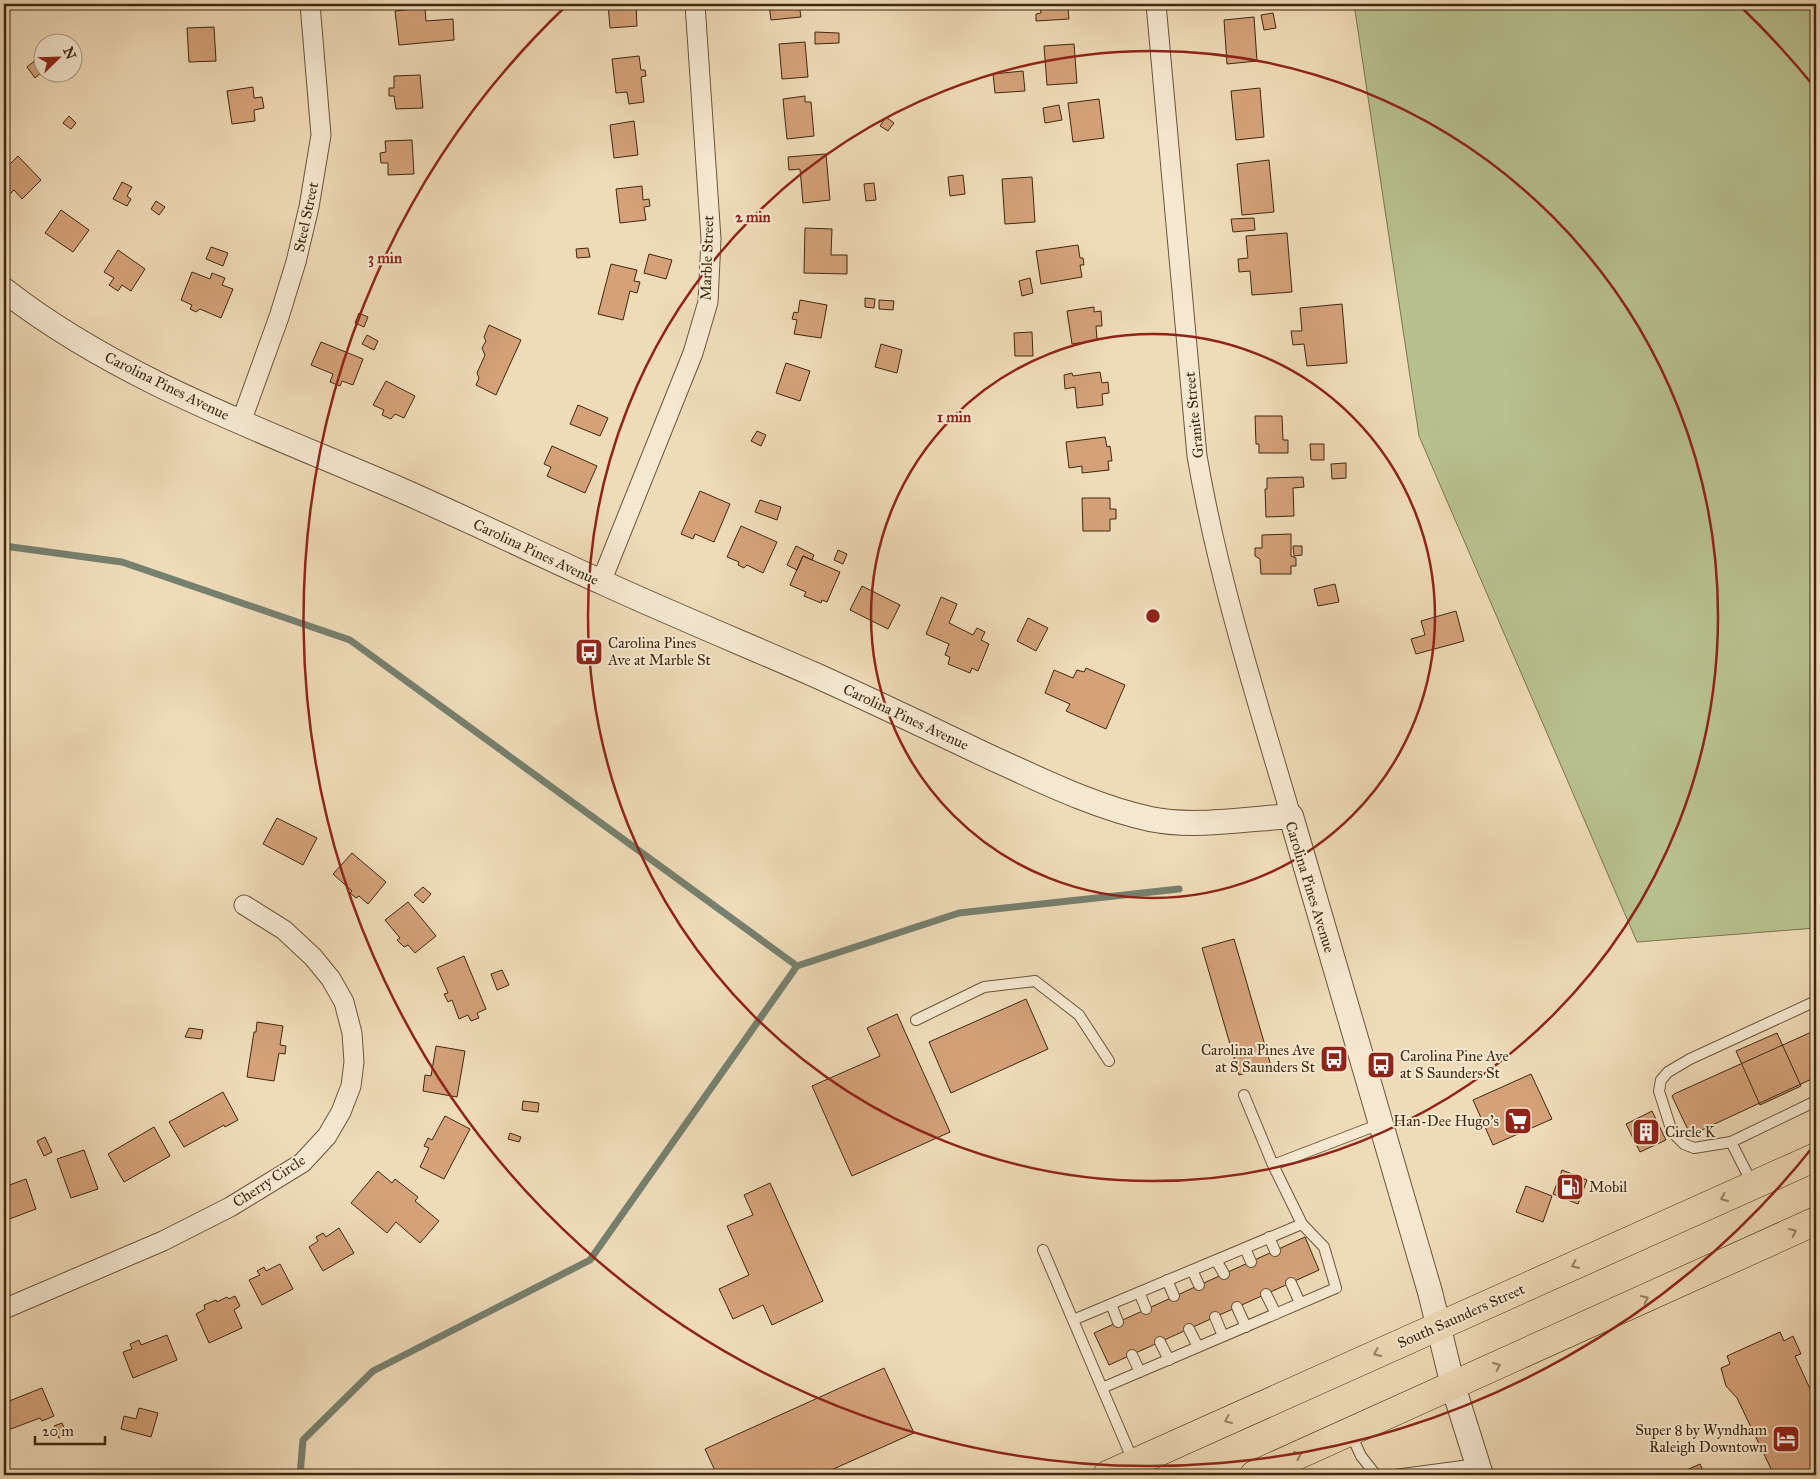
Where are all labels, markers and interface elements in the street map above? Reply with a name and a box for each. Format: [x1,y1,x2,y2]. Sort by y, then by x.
north arrow [32,32,82,82]
text: N [59,44,80,62]
street label: Steel Street [290,180,322,254]
text: 2 min [735,208,772,226]
street label: Marble Street [697,214,718,301]
text: 3 min [368,249,403,268]
street label: Carolina Pines Avenue [102,348,232,424]
street label: Granite Street [1180,370,1208,459]
text: 1 min [937,408,972,426]
street label: Carolina Pines Avenue [470,515,602,589]
centre of rings [1144,607,1162,625]
place label: Carolina Pines Ave at Marble St [607,634,712,669]
bus stop icon: Carolina Pines Ave at Marble St [574,637,604,667]
street label: Carolina Pines Avenue [840,680,972,754]
street label: Carolina Pines Avenue [1281,819,1339,955]
place label: Carolina Pines Ave at S Saunders St [1201,1041,1316,1076]
bus stop icon: Carolina Pines Ave at S Saunders St [1319,1044,1349,1074]
place label: Carolina Pine Ave at S Saunders St [1400,1047,1509,1082]
bus stop icon: Carolina Pine Ave at S Saunders St [1366,1050,1396,1080]
supermarket icon: Han-Dee Hugo's [1503,1106,1533,1136]
place label: Han-Dee Hugo's [1393,1112,1499,1130]
building icon: Circle K [1631,1117,1661,1147]
place label: Circle K [1665,1123,1716,1141]
street label: Cherry Circle [229,1151,309,1211]
fuel station icon: Mobil [1555,1172,1585,1202]
place label: Mobil [1589,1178,1628,1196]
one-way arrow [1720,1192,1729,1203]
one-way arrow [1788,1227,1797,1238]
one-way arrow [1571,1258,1580,1269]
street label: South Saunders Street [1394,1280,1528,1352]
one-way arrow [1640,1294,1649,1305]
one-way arrow [1373,1347,1382,1358]
one-way arrow [1492,1362,1501,1372]
scale bar [35,1414,105,1446]
one-way arrow [1224,1414,1233,1425]
place label: Super 8 by Wyndham Raleigh Downtown [1635,1421,1767,1456]
text: 20 m [42,1422,74,1440]
hotel icon: Super 8 by Wyndham Raleigh Downtown [1771,1424,1801,1454]
one-way arrow [1293,1451,1302,1462]

